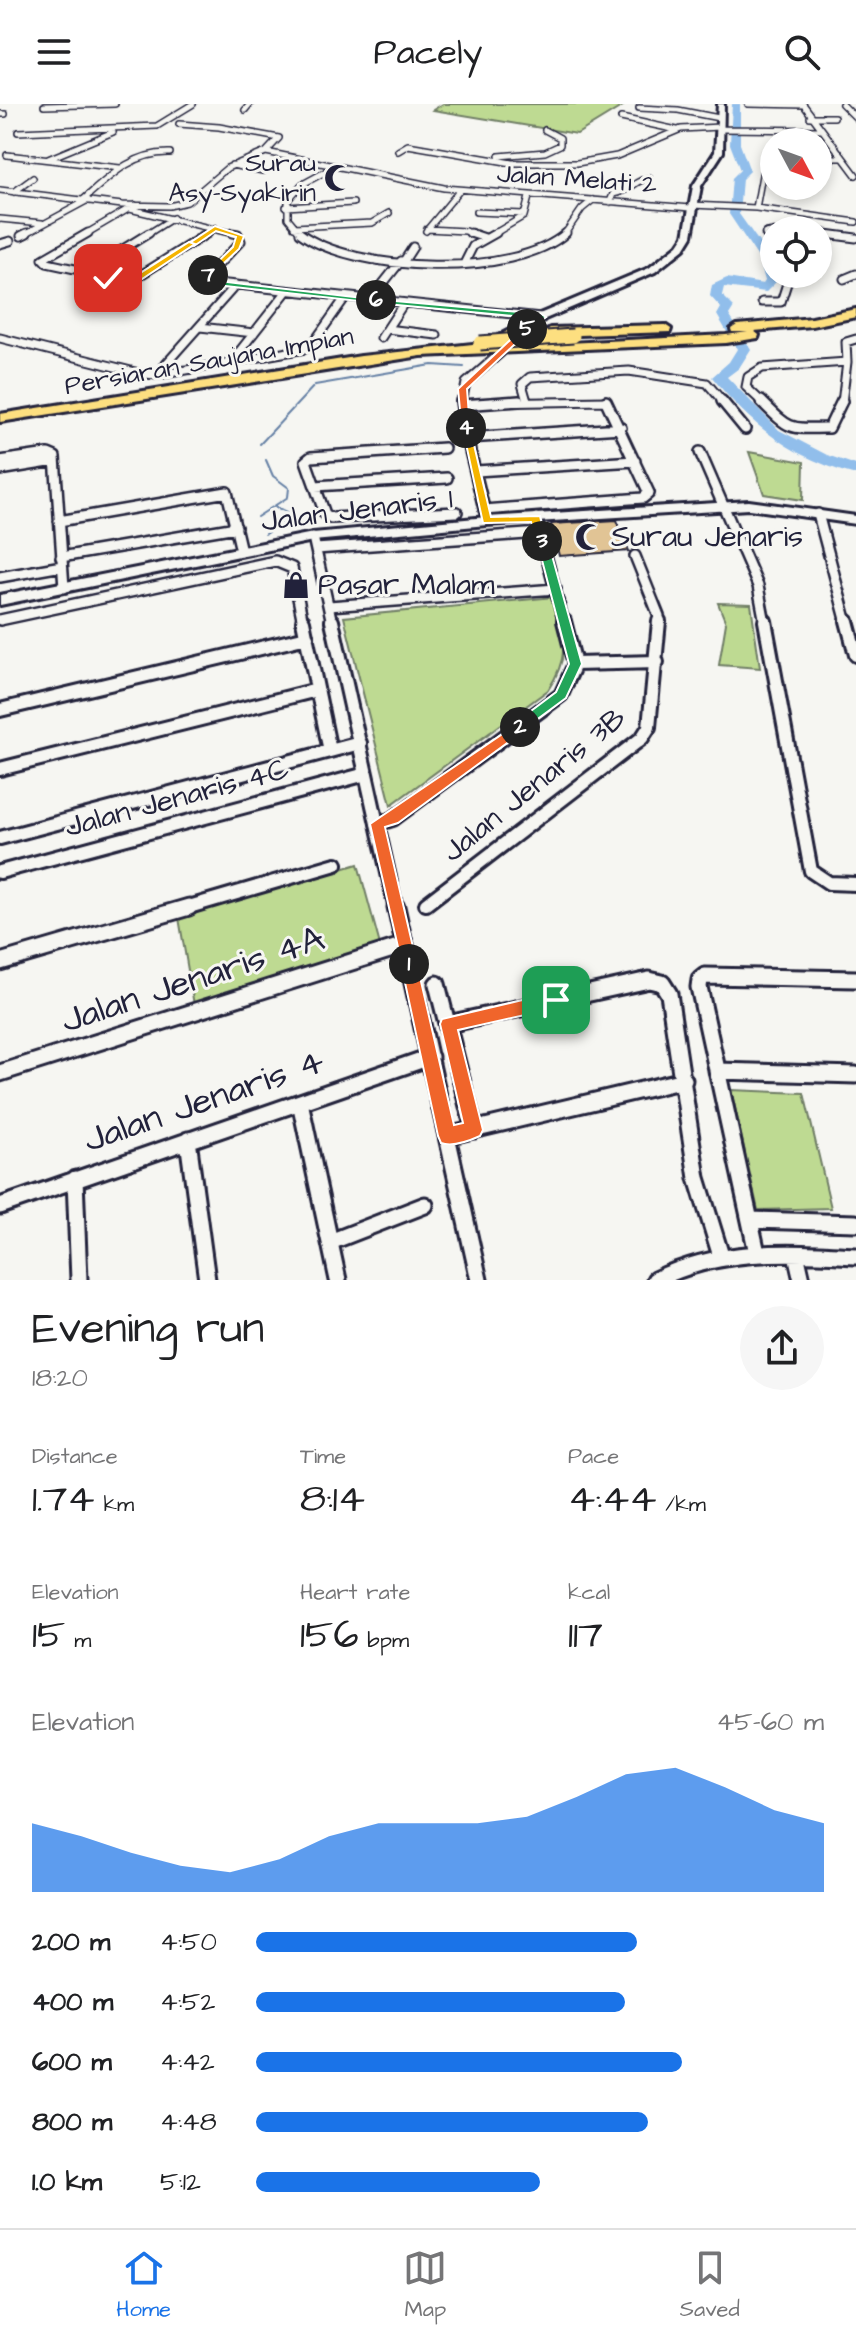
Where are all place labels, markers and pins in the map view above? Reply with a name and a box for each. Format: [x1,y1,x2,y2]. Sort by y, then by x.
place label: Surau Asy-Syakirin [169,145,316,213]
mosque icon: Surau Asy-Syakirin [323,163,353,193]
pin [74,244,142,312]
pin: 7 [188,255,228,295]
pin: 6 [356,280,396,320]
pin: 5 [507,309,547,349]
pin: 4 [446,408,486,448]
place label: Surau Jenaris [611,516,803,558]
pin: 3 [522,521,562,561]
mosque icon: Surau Jenaris [574,522,604,552]
place label: Pasar Malam [318,564,495,606]
shop icon: Pasar Malam [281,570,311,600]
pin: 2 [500,707,540,747]
pin: 1 [389,944,429,984]
pin [522,966,590,1034]

